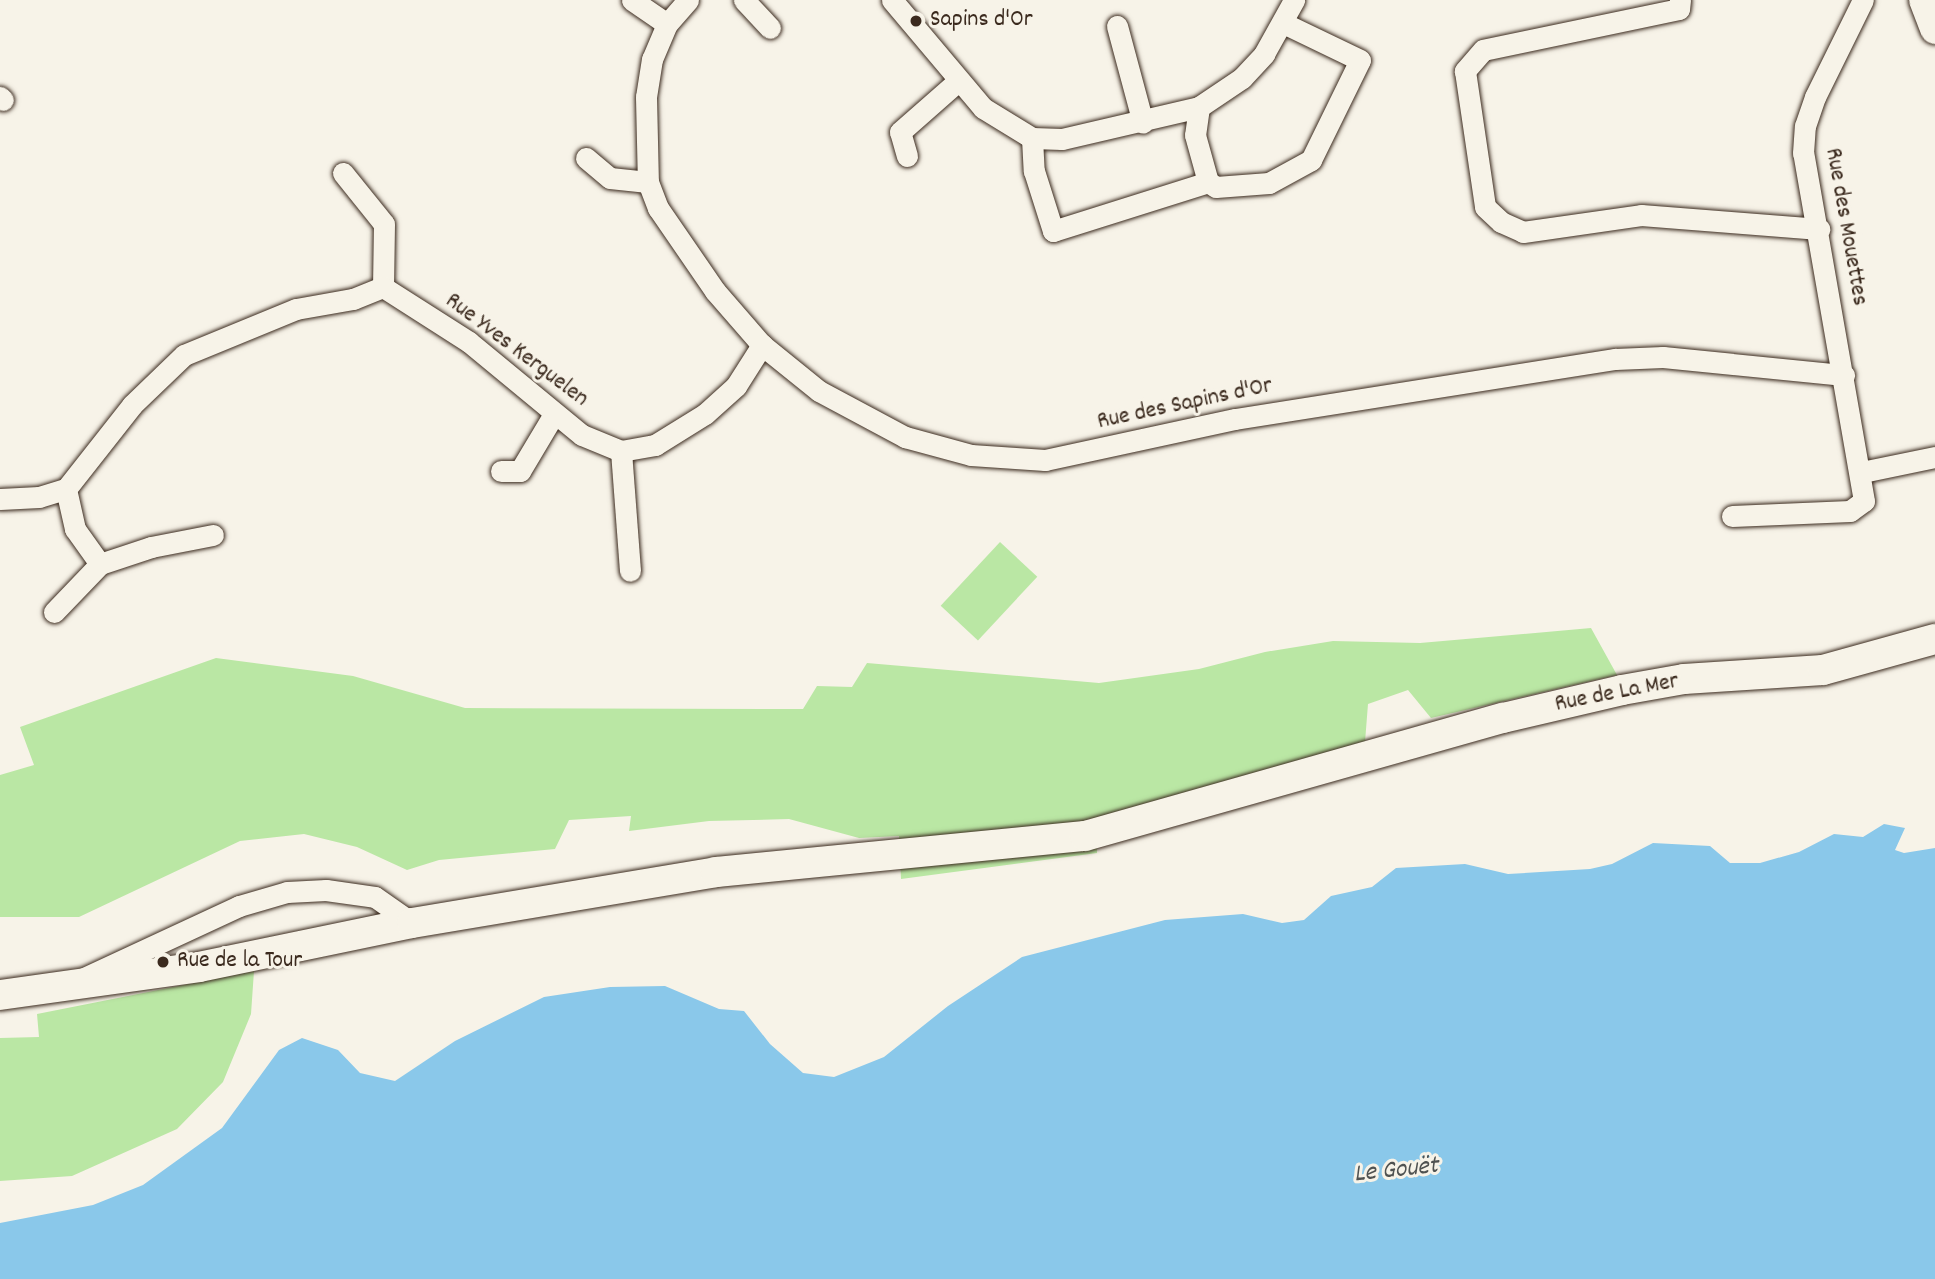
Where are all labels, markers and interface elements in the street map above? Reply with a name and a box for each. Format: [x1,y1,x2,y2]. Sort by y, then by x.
place label: Sapins d'Or [930,7,1033,35]
marker: Sapins d'Or [908,13,924,29]
street label: Rue des Mouettes [1817,146,1873,308]
street label: Rue Yves Kerguelen [439,288,593,414]
street label: Rue des Sapins d'Or [1095,372,1275,438]
street label: Rue de La Mer [1553,668,1681,720]
place label: Rue de la Tour [177,948,302,976]
marker: Rue de la Tour [155,954,171,970]
water label: Le Gouët [1352,1151,1440,1191]

